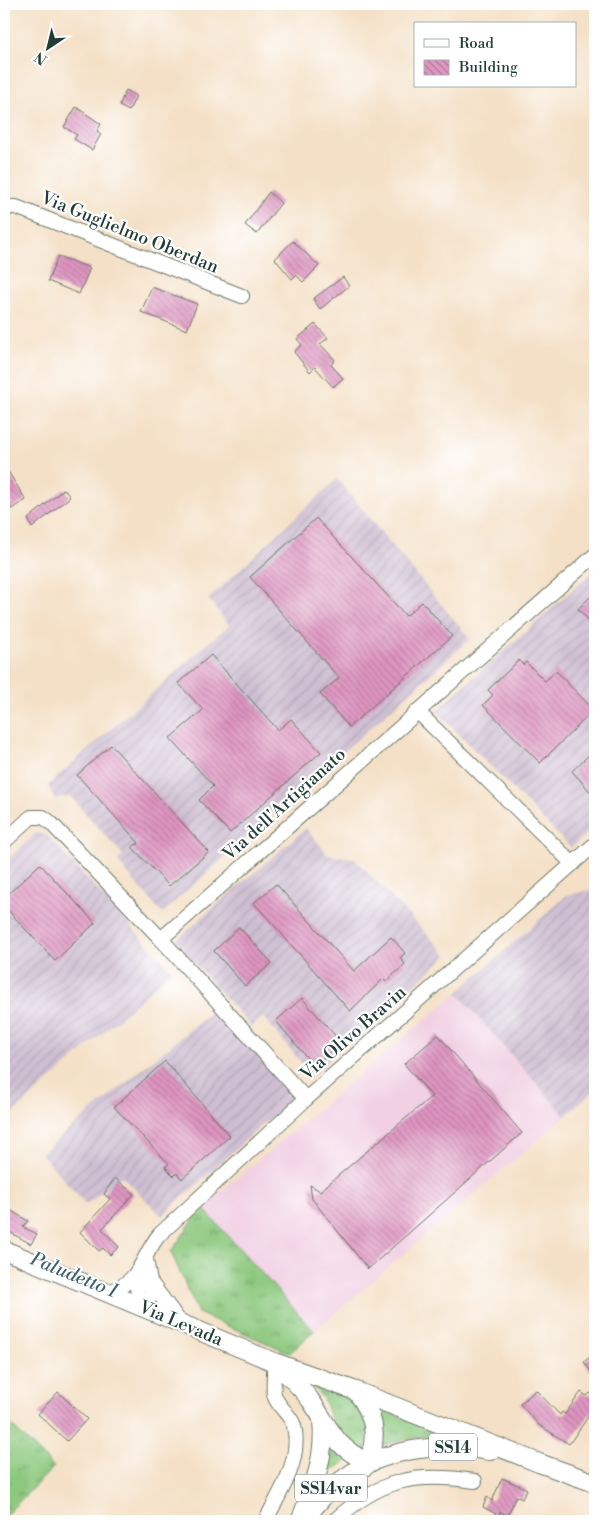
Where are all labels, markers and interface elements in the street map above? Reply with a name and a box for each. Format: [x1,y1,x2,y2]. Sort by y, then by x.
north arrow [22,22,72,72]
legend [414,22,576,88]
text: Road [459,34,494,53]
text: N [31,47,51,68]
text: Building [458,58,518,77]
street label: Via Guglielmo Oberdan [37,186,222,279]
street label: Via dell'Artigianato [217,743,351,866]
street label: Via Olivo Bravin [295,981,411,1086]
water label: Paludetto I [26,1246,122,1304]
street label: Via Levada [134,1295,227,1352]
road number: SS14 [429,1434,477,1460]
road number: SS14var [295,1475,367,1502]

